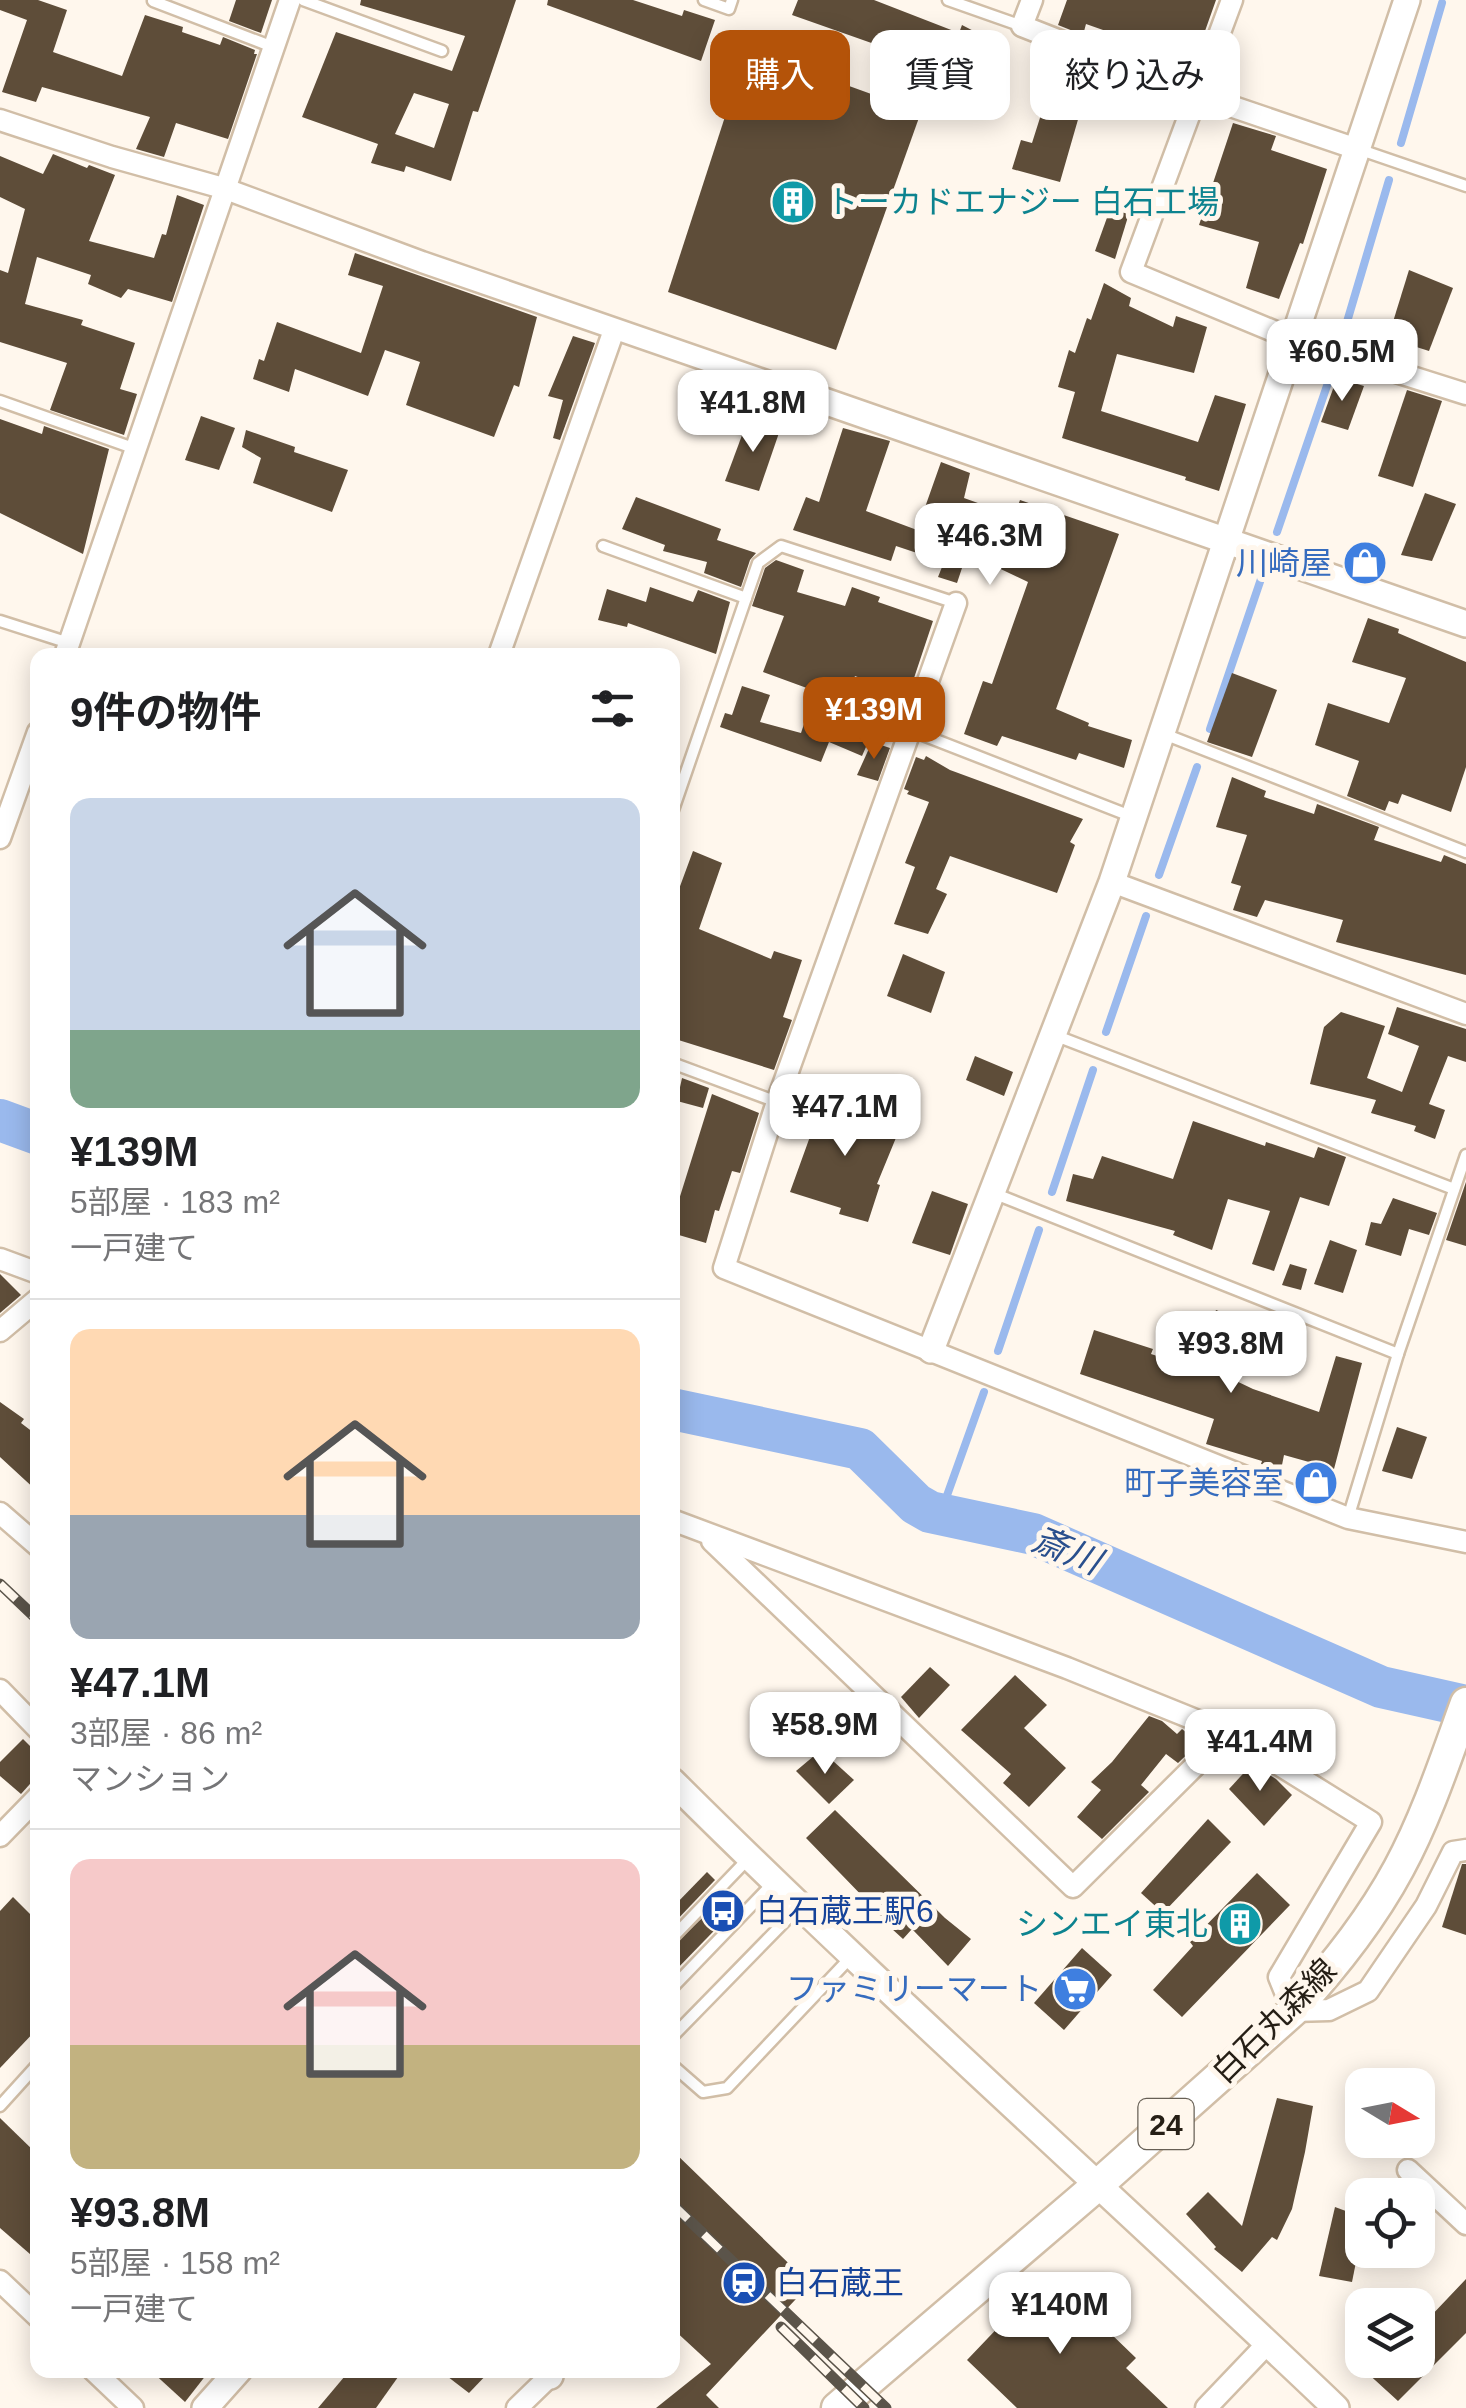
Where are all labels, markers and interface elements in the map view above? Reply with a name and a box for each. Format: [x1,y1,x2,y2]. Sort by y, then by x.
chip: 購入 [710,30,850,120]
chip: 賃貸 [870,30,1010,120]
chip: 絞り込み [1030,30,1240,120]
building icon: トーカドエナジー 白石工場 [770,179,816,225]
place label: トーカドエナジー 白石工場 [826,184,1219,220]
pin: ¥60.5M [1261,319,1423,404]
text: ¥60.5M [1289,333,1395,369]
pin: ¥41.8M [672,370,834,455]
text: ¥41.8M [700,384,806,420]
pin: ¥46.3M [909,503,1071,588]
text: ¥46.3M [937,517,1043,553]
shop icon: 川崎屋 [1342,540,1388,586]
place label: 川崎屋 [1236,545,1332,581]
pin: ¥139M [804,677,944,762]
icon: filters [585,681,640,736]
text: 9件の物件 [70,689,261,736]
text: ¥139M [825,691,923,727]
icon: home [265,863,445,1043]
pin: ¥47.1M [764,1074,926,1159]
text: ¥47.1M [792,1088,898,1124]
text: ¥139M [70,1128,198,1175]
text: 5部屋 · 183 m² [70,1184,280,1220]
text: 一戸建て [70,1230,198,1266]
pin: ¥93.8M [1150,1311,1312,1396]
text: ¥93.8M [1178,1325,1284,1361]
icon: home [265,1394,445,1574]
shop icon: 町子美容室 [1293,1460,1339,1506]
place label: 町子美容室 [1124,1465,1284,1501]
water label: 斎川 [1027,1519,1110,1583]
text: ¥47.1M [70,1659,210,1706]
pin: ¥58.9M [744,1692,906,1777]
text: ¥58.9M [772,1706,878,1742]
pin: ¥41.4M [1179,1709,1341,1794]
text: 3部屋 · 86 m² [70,1715,262,1751]
text: ¥41.4M [1207,1723,1313,1759]
text: マンション [70,1761,230,1797]
bus stop icon: 白石蔵王駅6 [700,1888,746,1934]
place label: 白石蔵王駅6 [756,1893,934,1929]
building icon: シンエイ東北 [1217,1901,1263,1947]
place label: シンエイ東北 [1016,1906,1208,1942]
icon: home [265,1924,445,2104]
street label: 白石丸森線 [1205,1952,1343,2090]
supermarket icon: ファミリーマート [1052,1966,1098,2012]
place label: ファミリーマート [786,1971,1042,2007]
north arrow [1345,2068,1435,2158]
map controls [1345,2068,1435,2378]
road number: 24 [1138,2099,1194,2149]
button: locate [1345,2178,1435,2268]
text: ¥93.8M [70,2189,210,2236]
text: 5部屋 · 158 m² [70,2245,280,2281]
station icon: 白石蔵王 [721,2260,767,2306]
place label: 白石蔵王 [776,2265,904,2301]
pin: ¥140M [990,2272,1130,2357]
text: ¥140M [1011,2286,1109,2322]
button: layers [1345,2288,1435,2378]
text: 一戸建て [70,2291,198,2327]

